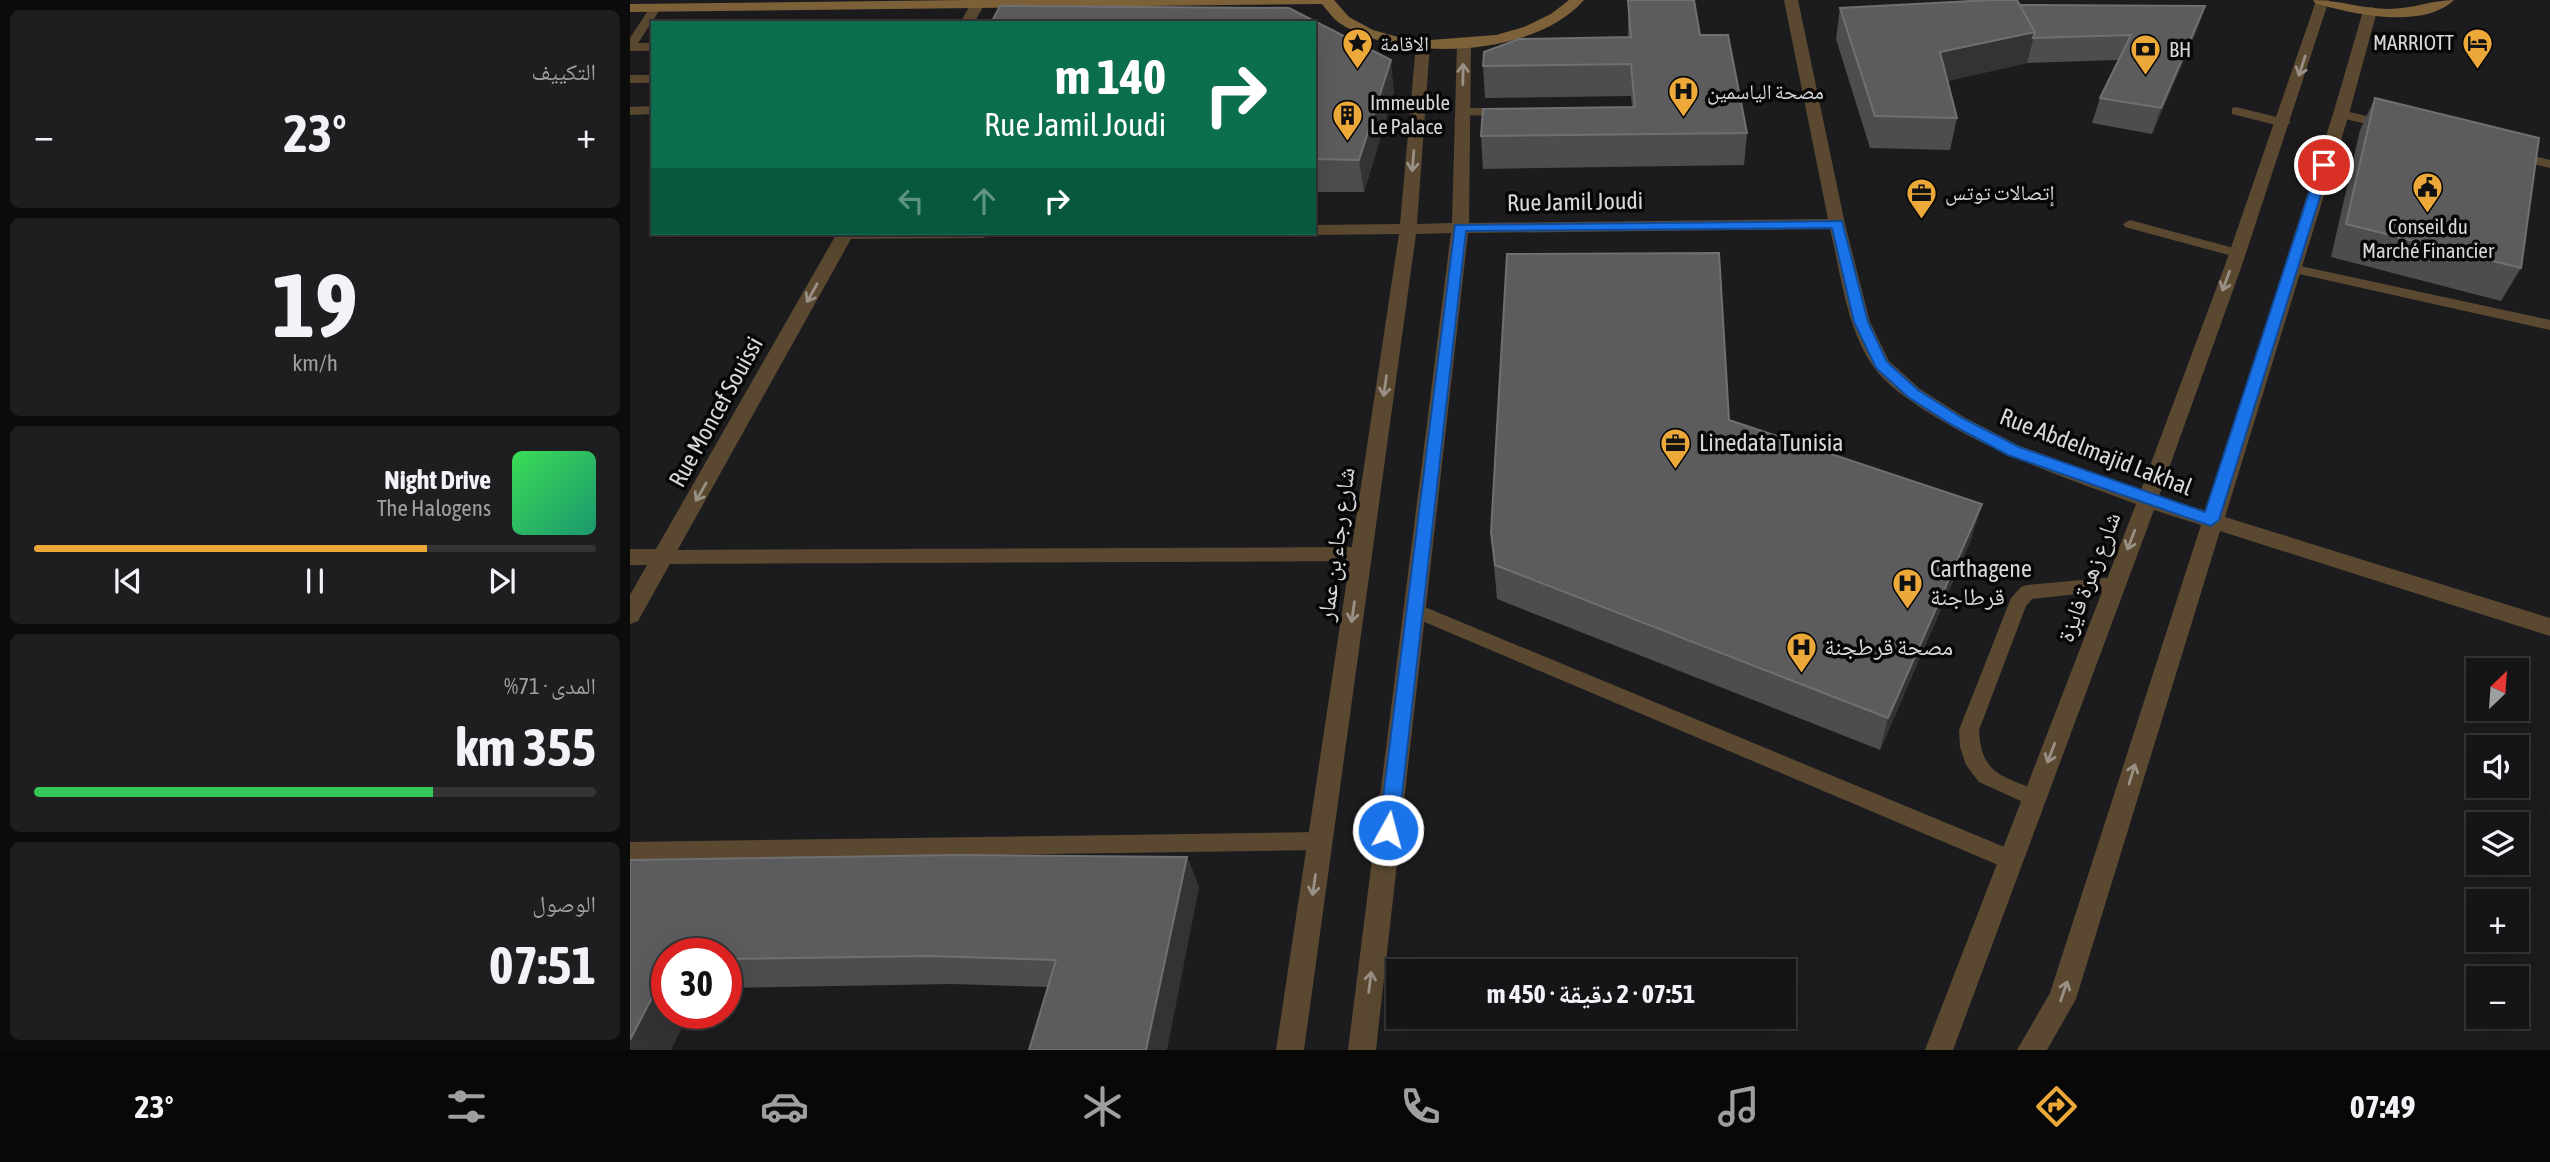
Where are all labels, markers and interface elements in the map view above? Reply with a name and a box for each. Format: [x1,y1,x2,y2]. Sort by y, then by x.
hotel icon: MARRIOTT [2460,26,2494,70]
place icon: الاقامة [1340,27,1374,71]
place label: MARRIOTT [2373,30,2454,54]
place label: الاقامة [1380,31,1429,55]
bank icon: BH [2129,33,2163,77]
place label: BH [2169,37,2191,61]
text: 140 m [1055,48,1166,104]
icon: right [1190,49,1281,140]
one-way arrow [2295,55,2307,77]
text: التكييف [531,59,596,85]
one-way arrow [1456,63,1470,86]
hospital icon: مصحة الياسمين [1667,75,1701,119]
place label: مصحة الياسمين [1707,79,1824,105]
place label: Immeuble Le Palace [1370,90,1450,138]
building icon: Immeuble Le Palace [1330,98,1364,142]
text: 23° [283,103,347,163]
text: Rue Jamil Joudi [984,106,1166,143]
text: − [34,113,54,156]
text: + [576,113,596,156]
pin [2294,135,2354,195]
icon: arrive [2305,146,2343,184]
one-way arrow [1406,149,1419,171]
public building icon: Conseil du Marché Financier [2411,170,2445,214]
office icon: إتصالات توتس [1905,176,1939,220]
place label: إتصالات توتس [1945,180,2054,207]
icon: left [892,182,930,220]
icon: ahead [965,182,1003,220]
icon: right [1038,182,1076,220]
street label: Rue Jamil Joudi [1507,187,1643,216]
place label: Conseil du Marché Financier [2362,214,2495,262]
text: 19 [272,252,358,356]
one-way arrow [2219,269,2231,291]
one-way arrow [805,283,819,303]
street label: Rue Moncef Souissi [663,332,768,492]
text: km/h [292,350,338,376]
one-way arrow [1379,374,1392,397]
street label: Rue Abdelmajid Lakhal [1996,402,2197,501]
office icon: Linedata Tunisia [1659,426,1693,470]
place label: Linedata Tunisia [1699,429,1843,456]
text: Night Drive [384,465,491,495]
street label: شارع رجاء بن عمار [1311,466,1362,624]
one-way arrow [694,482,708,502]
text: The Halogens [377,495,491,521]
street label: شارع زهرة فايزة [2051,508,2128,646]
one-way arrow [2124,529,2137,551]
place label: Carthagene قرطاجنة [1930,555,2032,610]
icon: previous [109,562,147,600]
icon: pause [296,562,334,600]
icon: next [483,562,521,600]
hospital icon: Carthagene قرطاجنة [1890,566,1924,610]
one-way arrow [1346,600,1359,622]
hospital icon: مصحة قرطجنة [1784,630,1818,674]
place label: مصحة قرطجنة [1824,633,1953,660]
north arrow [2466,658,2529,721]
map controls [2466,658,2529,1029]
text: المدى · 71% [504,673,596,699]
text: 355 km [455,717,596,777]
button: sound [2466,735,2529,798]
one-way arrow [2044,742,2056,764]
one-way arrow [2126,763,2139,785]
position arrow [1351,793,1425,867]
button: layers [2466,812,2529,875]
one-way arrow [1307,873,1320,896]
button: + [2466,889,2529,952]
text: الوصول [532,891,596,917]
text: 07:51 [489,935,596,995]
speed limit sign: 30 [651,938,742,1029]
button: − [2466,966,2529,1029]
one-way arrow [1364,971,1377,994]
text: 07:51 · 2 دقيقة · 450 m [1487,979,1695,1009]
one-way arrow [2059,980,2071,1002]
icon: filters [442,1082,491,1131]
icon: car [760,1082,809,1131]
icon: climate [1078,1082,1127,1131]
icon: phone [1396,1082,1445,1131]
icon: music [1714,1082,1763,1131]
icon: directions [2032,1082,2081,1131]
text: 23° [135,1088,173,1125]
text: 07:49 [2350,1088,2416,1125]

